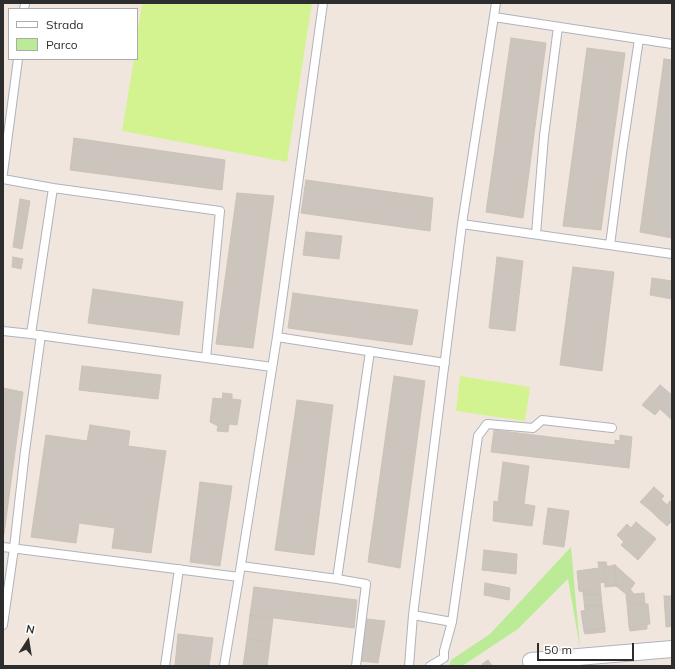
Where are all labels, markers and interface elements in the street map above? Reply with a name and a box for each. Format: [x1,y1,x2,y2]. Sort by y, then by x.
legend [8,8,138,60]
text: Strada [46,17,84,32]
text: Parco [46,37,78,52]
north arrow [8,621,48,661]
text: N [25,622,36,637]
scale bar [539,635,636,661]
text: 50 m [544,642,572,657]

